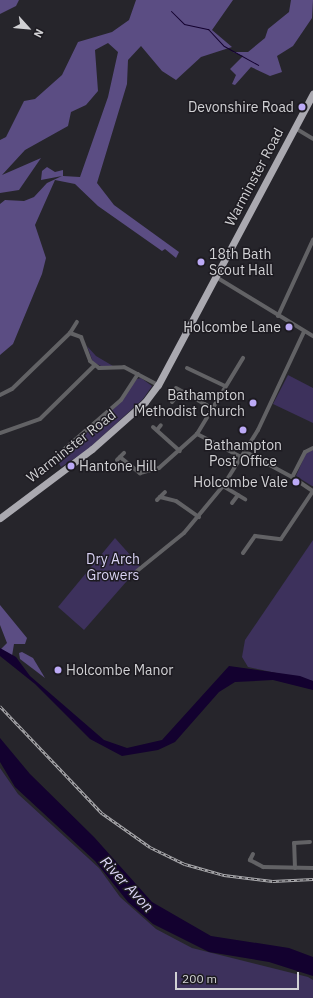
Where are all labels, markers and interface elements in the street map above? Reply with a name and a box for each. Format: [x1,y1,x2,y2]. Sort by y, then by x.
north arrow [8,8,48,48]
text: N [31,27,47,40]
place label: Devonshire Road [188,99,294,115]
marker: Devonshire Road [297,102,307,112]
street label: Warminster Road [221,125,287,229]
place label: 18th Bath Scout Hall [209,246,273,278]
marker: 18th Bath Scout Hall [196,257,206,267]
place label: Holcombe Lane [183,319,281,335]
marker: Holcombe Lane [284,322,294,332]
place label: Bathampton Methodist Church [134,387,245,420]
marker: Bathampton Methodist Church [248,398,258,408]
street label: Warminster Road [23,406,119,486]
marker: Bathampton Post Office [238,425,248,435]
place label: Bathampton Post Office [204,437,282,470]
place label: Hantone Hill [79,458,157,474]
marker: Hantone Hill [66,461,76,471]
place label: Holcombe Vale [193,474,288,490]
marker: Holcombe Vale [291,477,301,487]
park label: Dry Arch Growers [86,551,140,584]
place label: Holcombe Manor [66,662,173,678]
marker: Holcombe Manor [53,665,63,675]
water label: River Avon [97,852,157,916]
scale bar [177,964,301,990]
text: 200 m [182,971,217,986]

